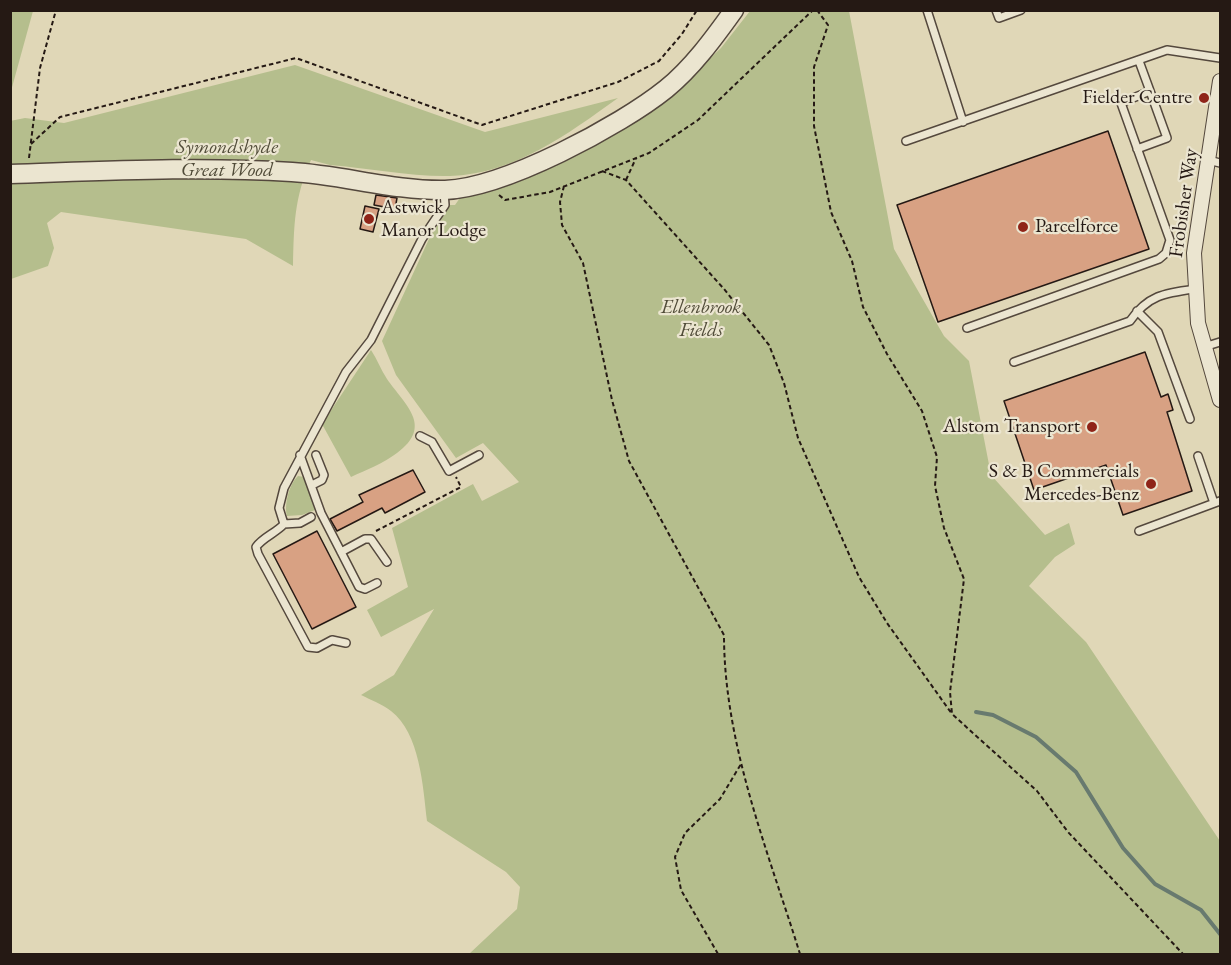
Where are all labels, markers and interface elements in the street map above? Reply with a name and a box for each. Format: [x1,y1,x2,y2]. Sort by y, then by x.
place label: Fielder Centre [1082,86,1192,110]
marker: Fielder Centre [1197,91,1211,105]
park label: Symondshyde Great Wood [176,136,278,183]
street label: Frobisher Way [1164,147,1204,259]
place label: Astwick Manor Lodge [381,196,486,243]
marker: Astwick Manor Lodge [362,212,376,226]
place label: Parcelforce [1035,215,1118,239]
marker: Parcelforce [1016,220,1030,234]
park label: Ellenbrook Fields [661,296,741,343]
place label: Alstom Transport [943,415,1080,439]
marker: Alstom Transport [1085,420,1099,434]
place label: S & B Commercials Mercedes-Benz [989,460,1139,507]
marker: S & B Commercials Mercedes-Benz [1144,477,1158,491]

